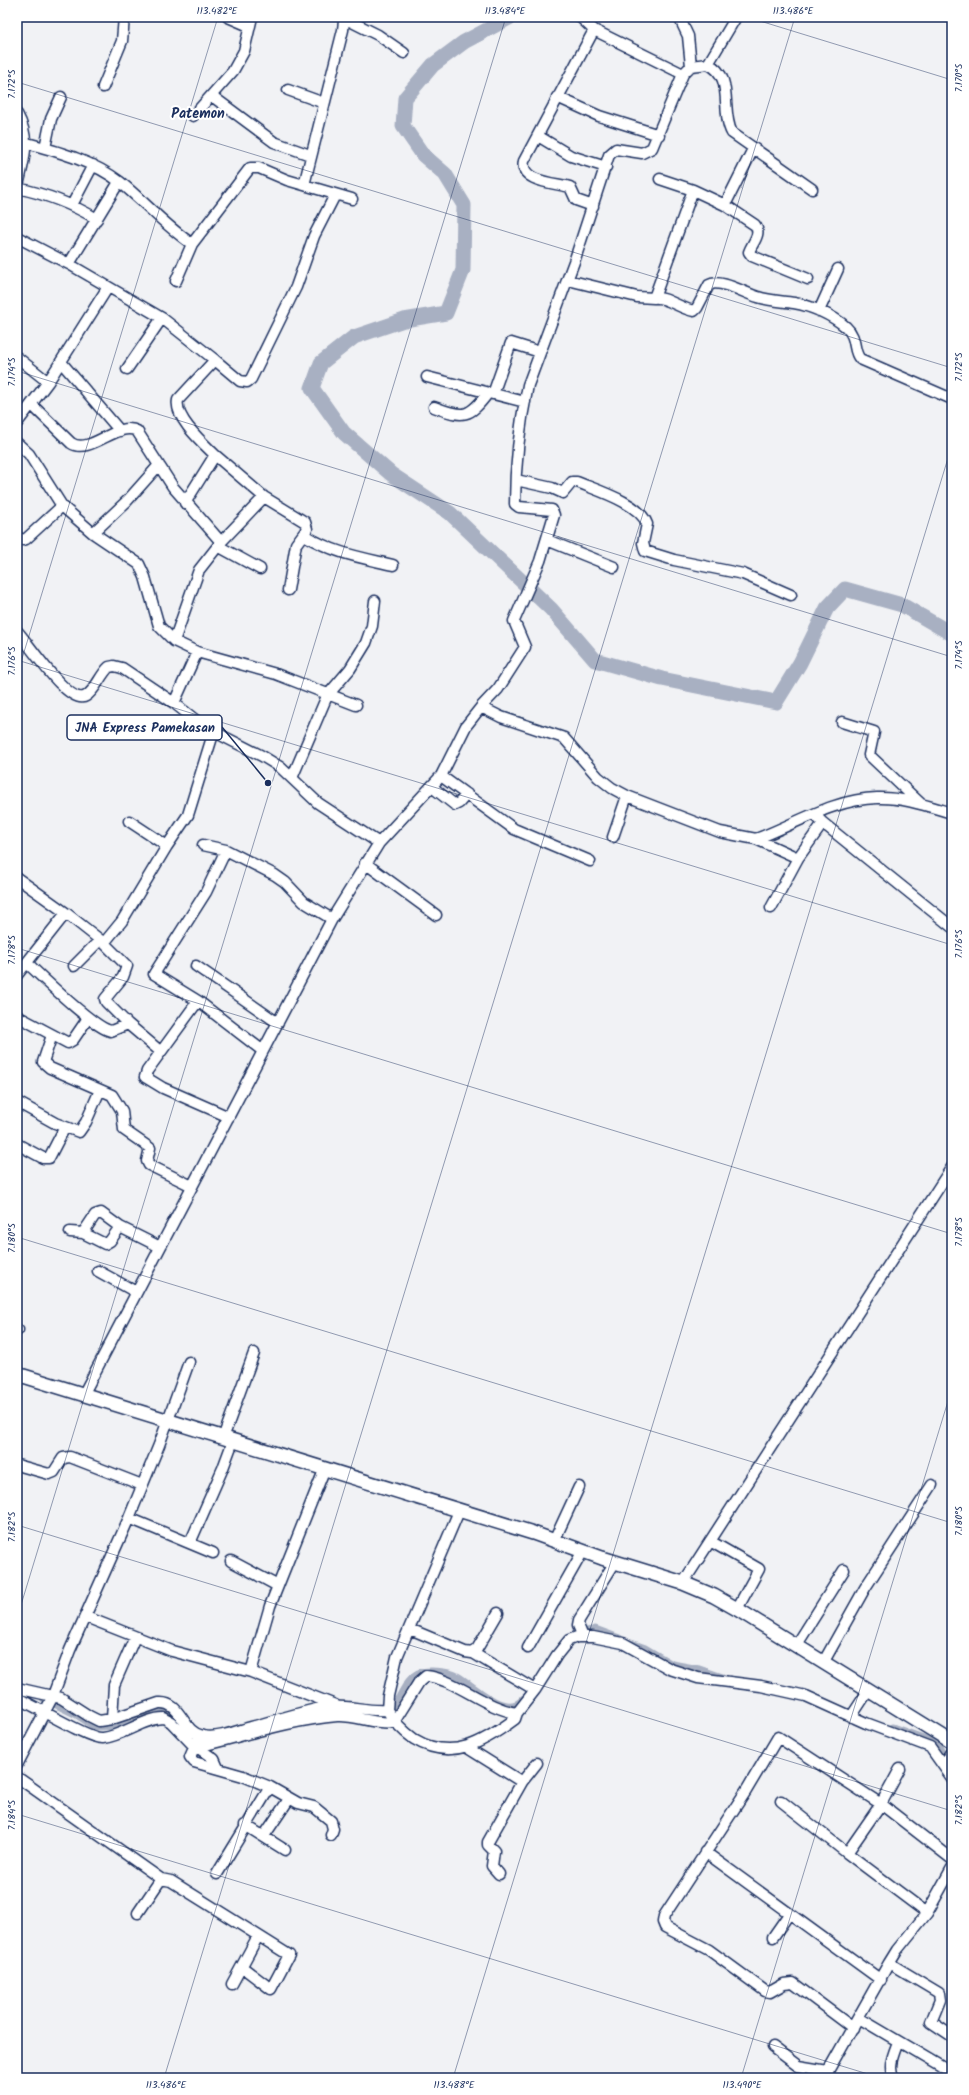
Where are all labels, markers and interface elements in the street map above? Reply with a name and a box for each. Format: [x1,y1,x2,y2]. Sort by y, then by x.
text: 113.482°E [197,3,239,19]
text: 113.484°E [485,3,526,19]
text: 113.486°E [773,3,814,19]
text: 7.170°S [951,63,967,92]
text: 7.172°S [4,69,20,99]
district label: Patemon [171,103,225,125]
text: 7.172°S [951,352,967,382]
text: 7.174°S [4,357,20,386]
text: 7.174°S [951,640,967,669]
text: 7.176°S [4,646,20,676]
callout: JNA Express Pamekasan [67,715,222,740]
text: JNA Express Pamekasan [75,718,215,739]
text: 7.176°S [951,929,967,959]
text: 7.178°S [4,935,20,965]
text: 7.178°S [951,1217,967,1247]
text: 7.180°S [4,1222,20,1253]
text: 7.180°S [951,1505,967,1536]
text: 7.182°S [4,1511,20,1542]
text: 7.182°S [951,1794,967,1825]
text: 7.184°S [4,1799,20,1830]
text: 113.486°E [146,2077,187,2093]
text: 113.488°E [433,2077,476,2093]
text: 113.490°E [723,2077,763,2093]

